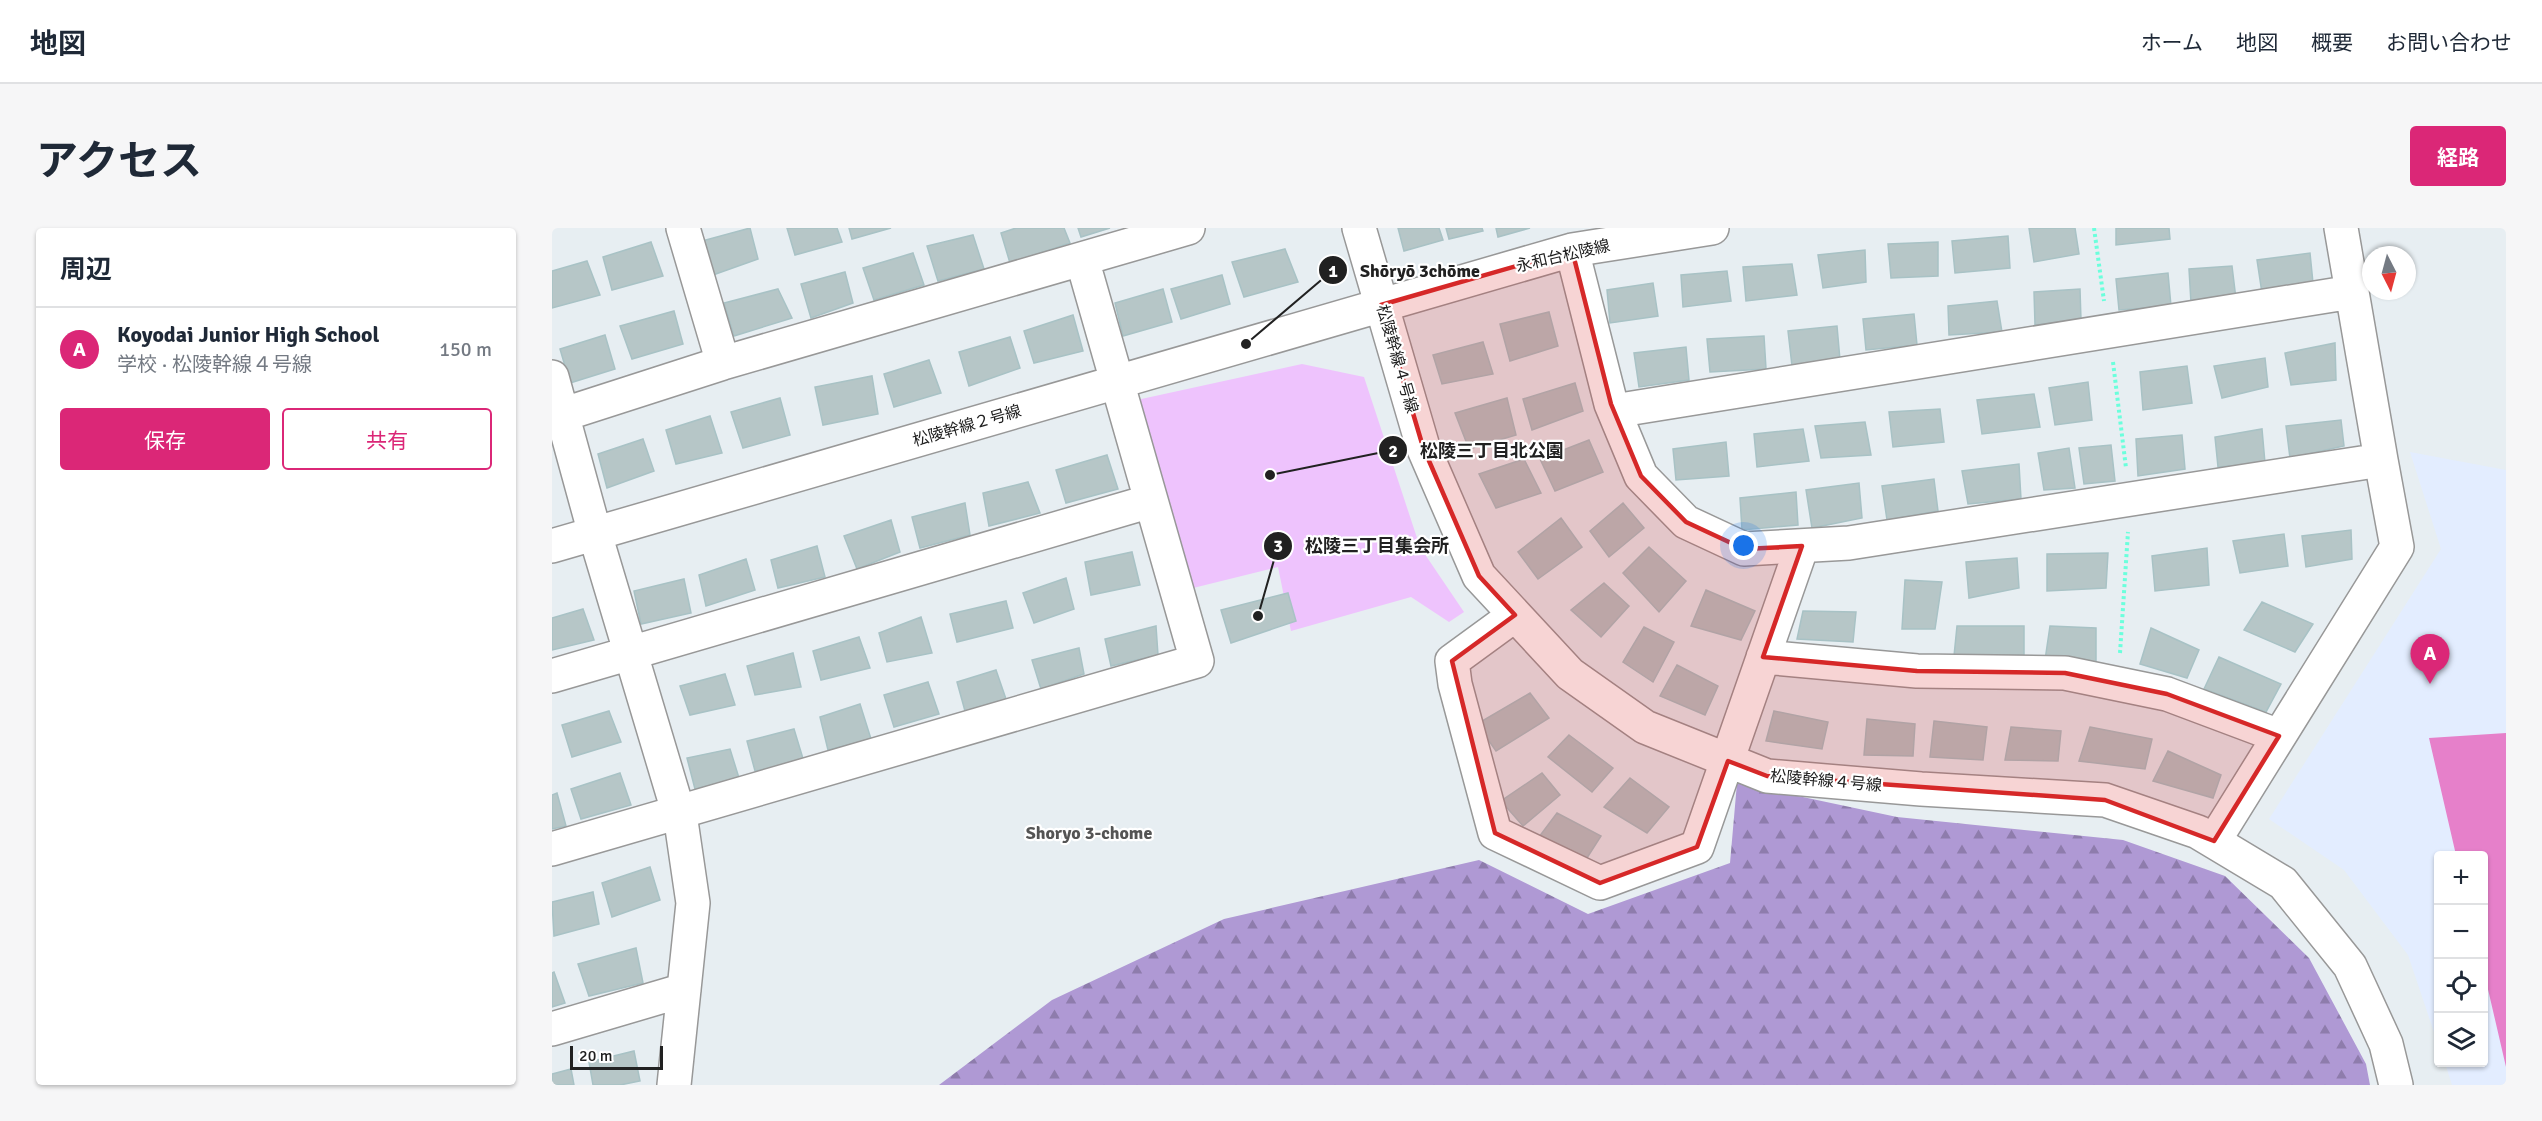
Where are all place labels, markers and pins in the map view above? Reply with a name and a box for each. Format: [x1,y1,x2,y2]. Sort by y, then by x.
callout: Shōryō 3chōme [1318,252,1492,288]
callout: 松陵三丁目北公園 [1378,432,1576,468]
callout: 松陵三丁目集会所 [1263,528,1461,564]
pin: A [2410,634,2450,684]

